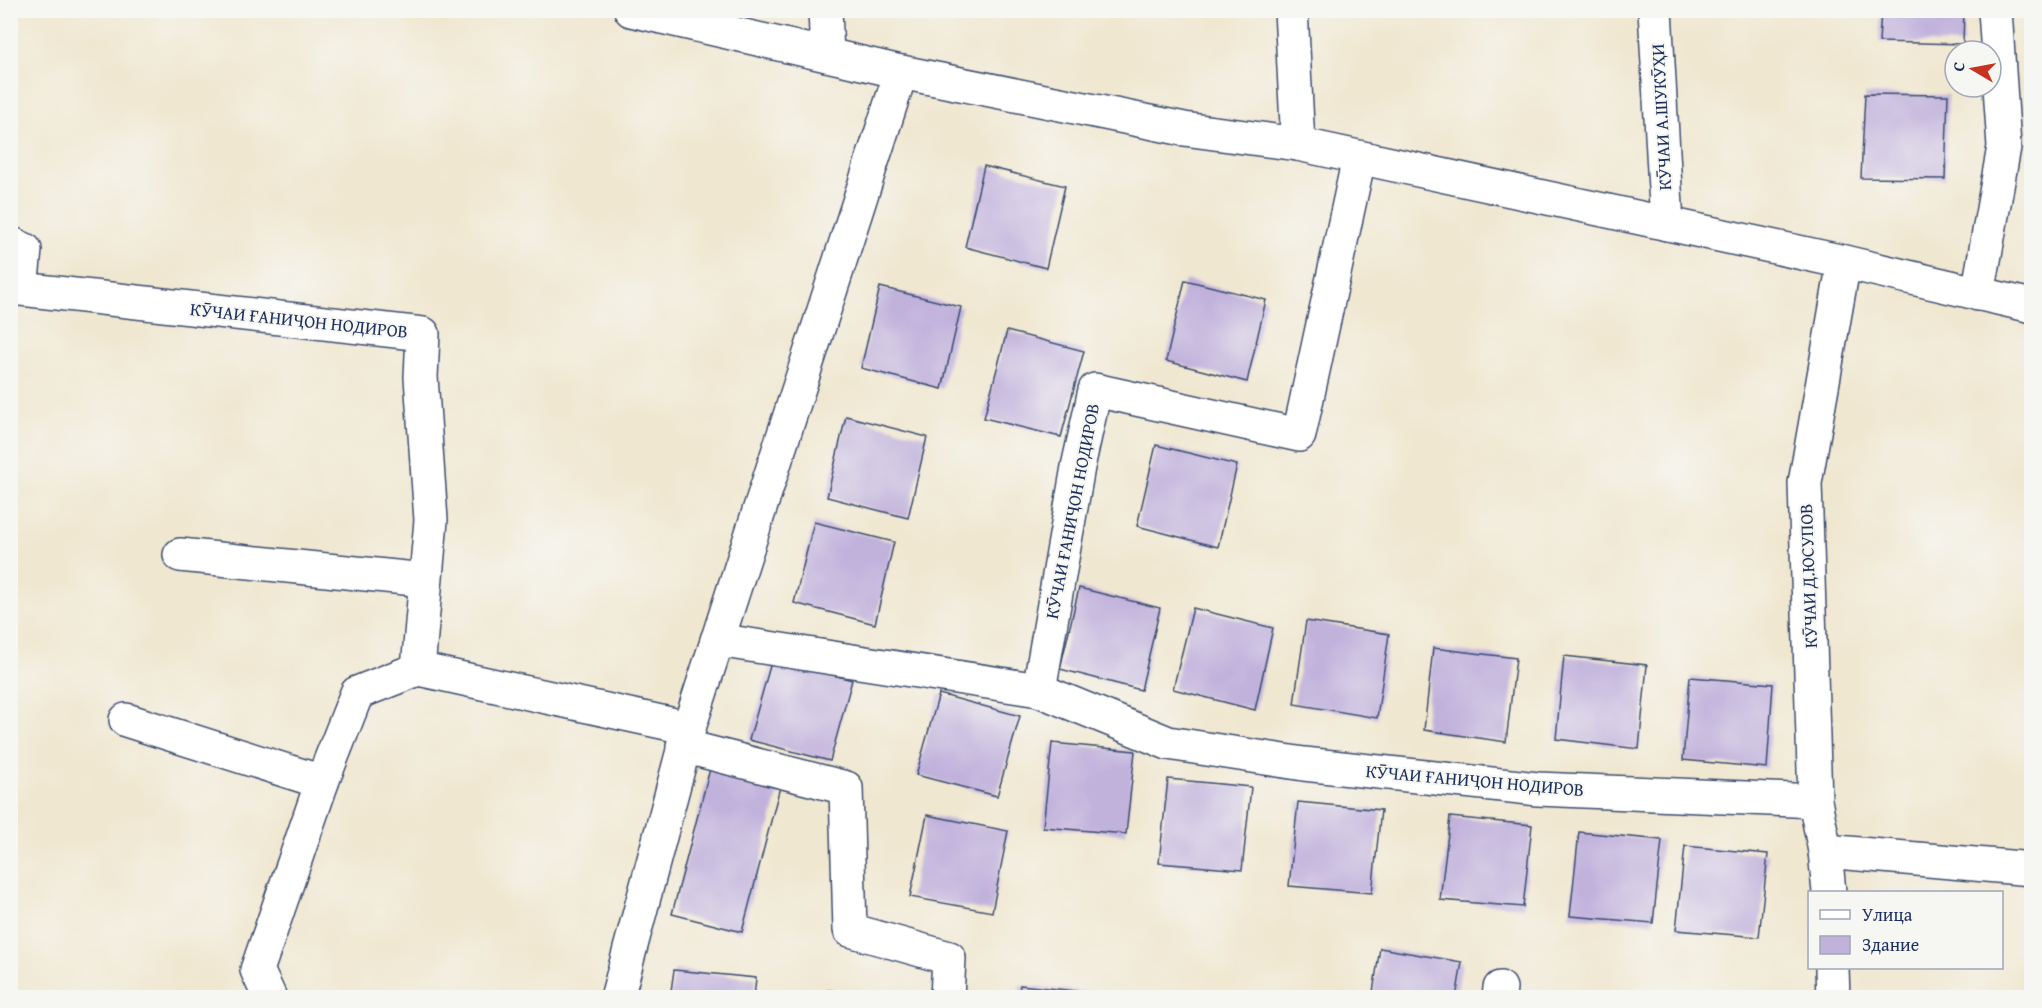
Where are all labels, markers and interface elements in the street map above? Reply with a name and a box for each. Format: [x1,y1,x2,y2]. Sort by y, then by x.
north arrow [1943,39,2003,99]
street label: КӮЧАИ А.ШУКӮҲИ [1644,43,1678,191]
text: С [1946,60,1971,73]
street label: КӮЧАИ ҒАНИҶОН НОДИРОВ [189,295,409,345]
street label: КӮЧАИ ҒАНИҶОН НОДИРОВ [1038,401,1106,621]
street label: КӮЧАИ Д.ЮСУПОВ [1792,503,1824,649]
street label: КӮЧАИ ҒАНИҶОН НОДИРОВ [1365,757,1585,803]
legend [1808,891,2003,969]
text: Улица [1862,901,1913,928]
text: Здание [1862,931,1919,958]

